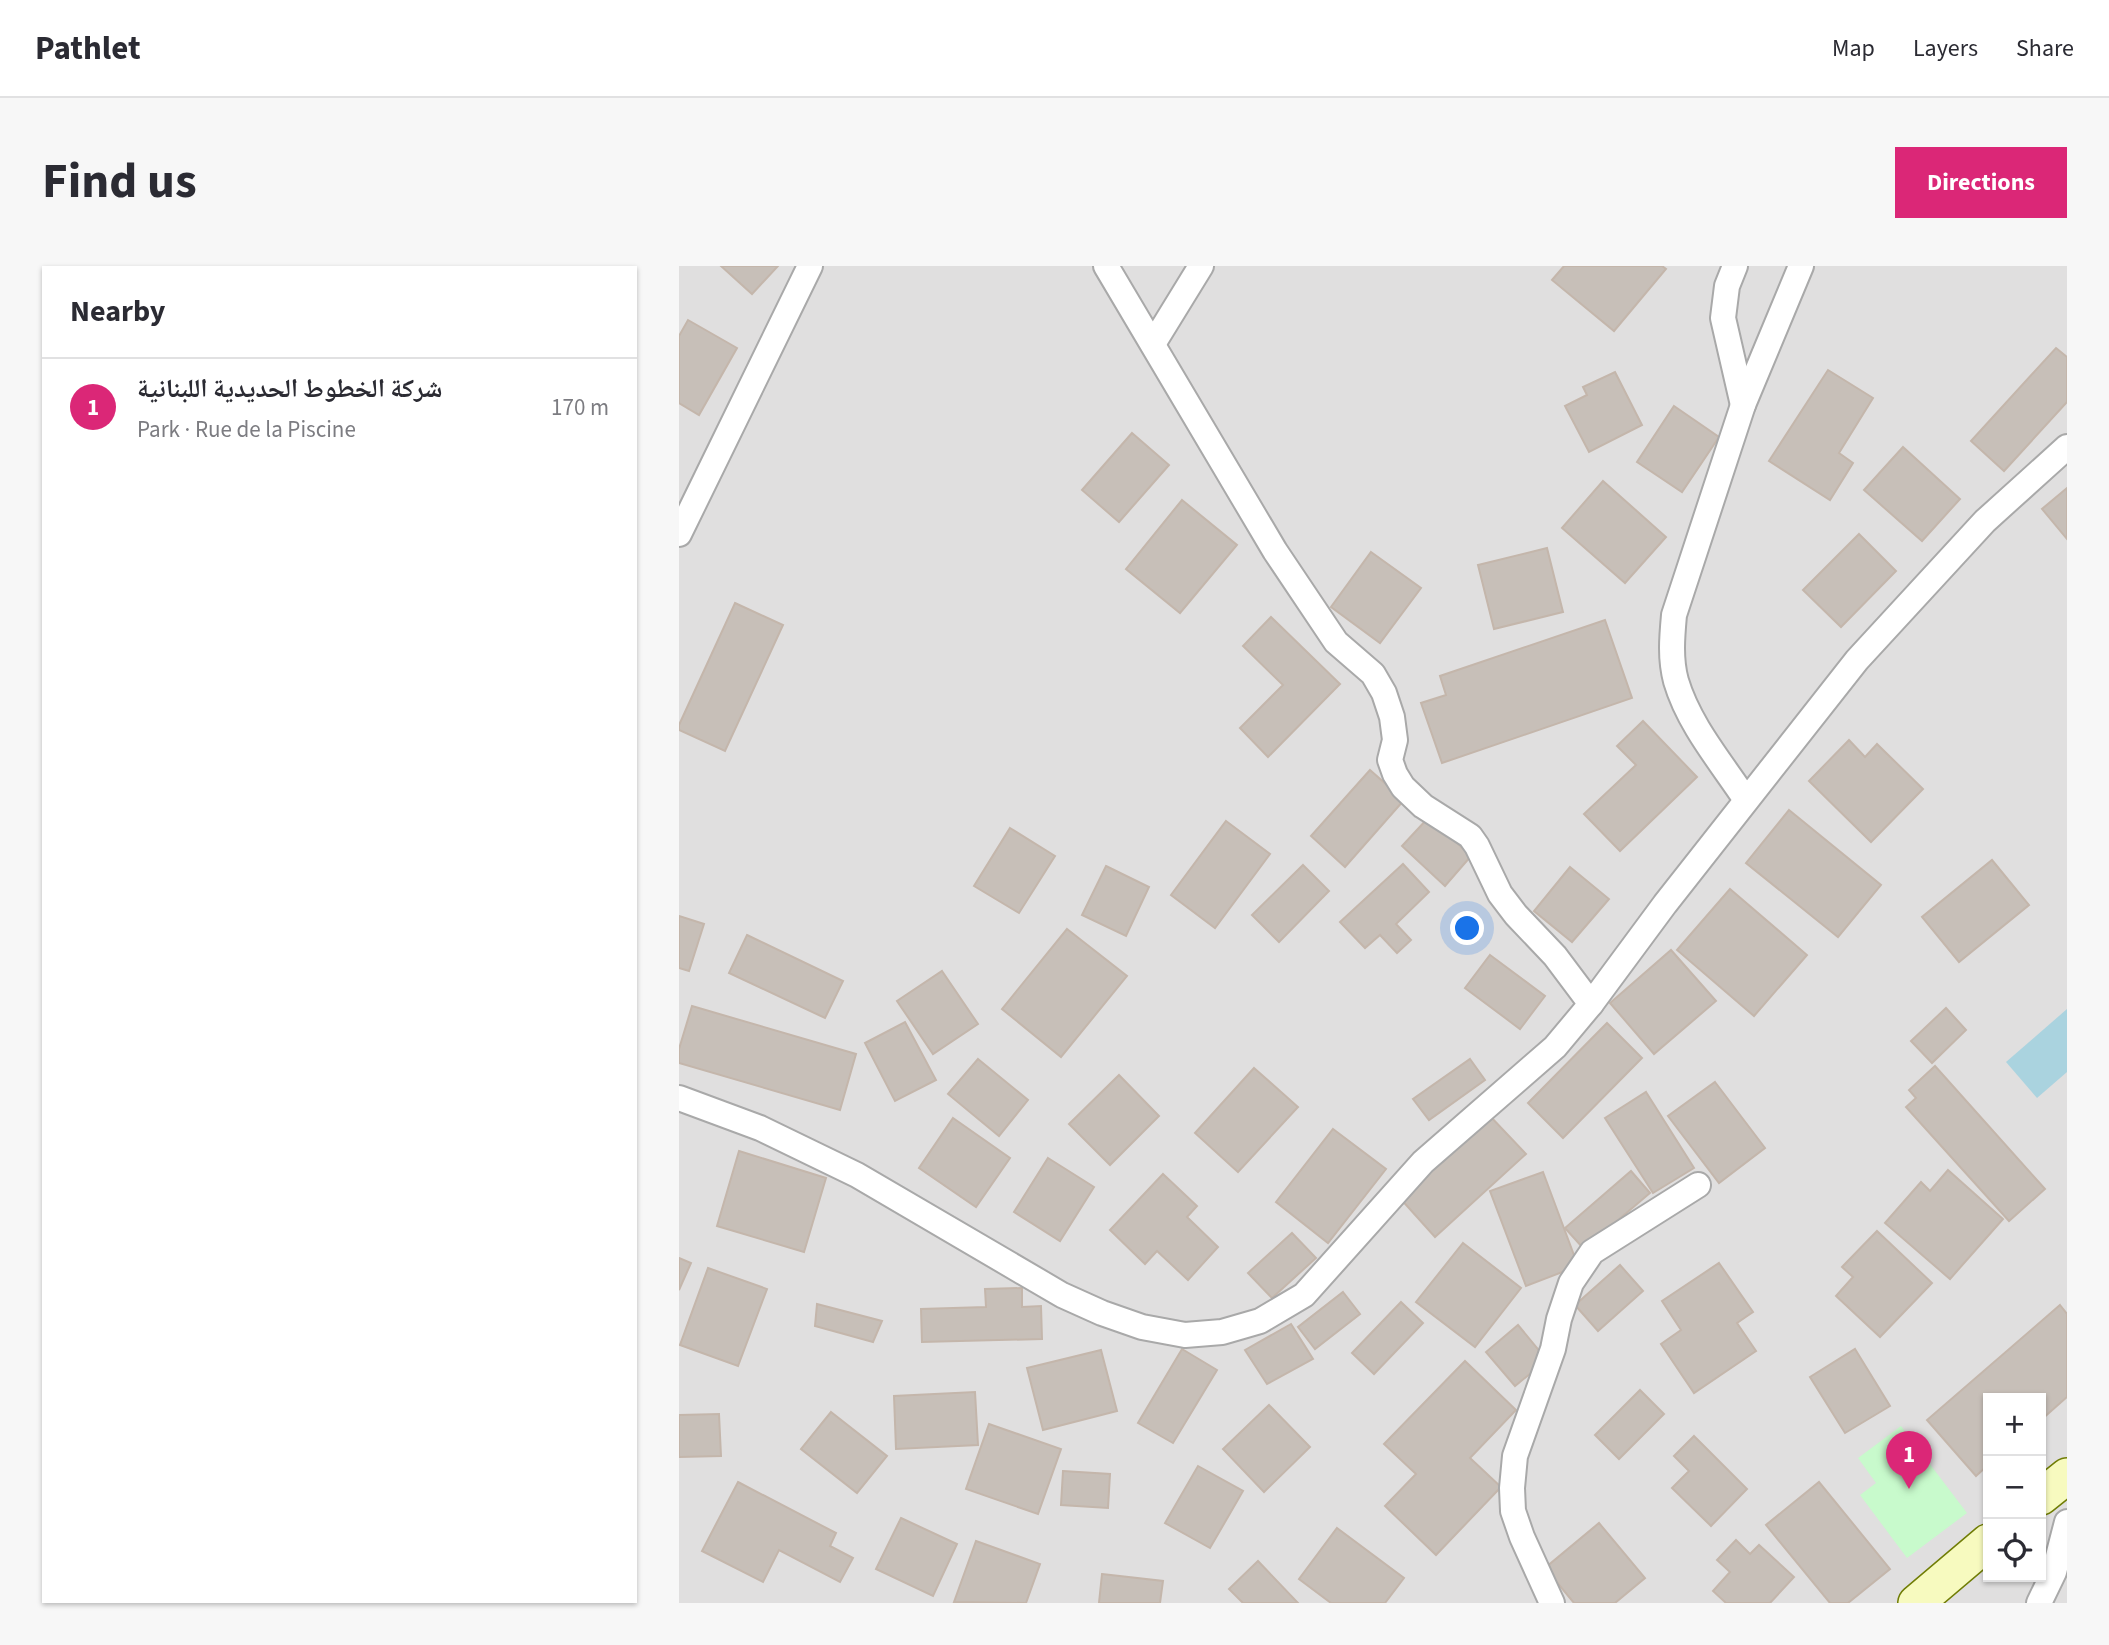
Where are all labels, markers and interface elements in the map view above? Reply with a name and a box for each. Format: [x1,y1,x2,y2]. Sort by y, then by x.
text: Pathlet [35,25,141,72]
text: Map [1832,31,1875,66]
text: Layers [1913,31,1978,66]
text: Share [2016,31,2074,66]
text: Find us [42,147,197,217]
button: Directions [1895,147,2067,218]
text: Nearby [70,290,165,333]
text: شركة الخطوط الحديدية اللبنانية [137,370,442,407]
text: 1 [87,391,99,424]
text: 170 m [551,391,609,424]
text: Park · Rue de la Piscine [137,413,356,446]
your location [1450,911,1484,945]
map controls [1983,1393,2046,1582]
button: + [1983,1393,2046,1456]
pin: 1 [1886,1431,1932,1489]
button: − [1983,1456,2046,1519]
button: locate [1983,1519,2046,1582]

